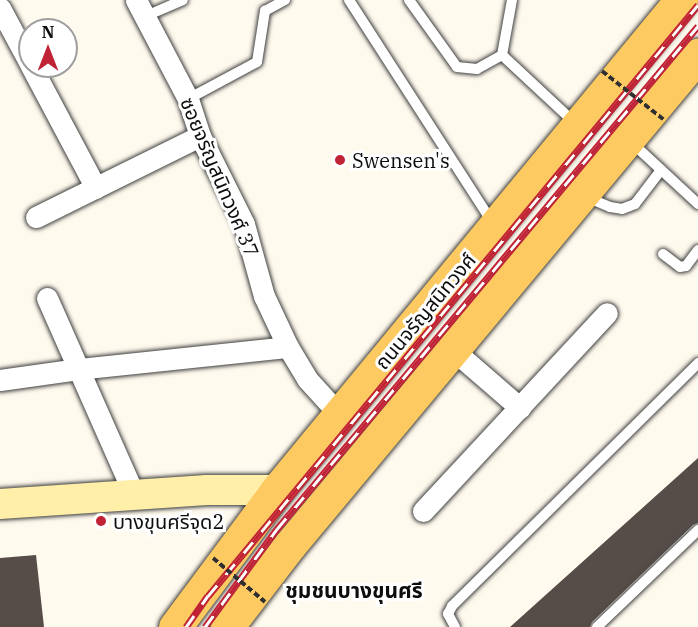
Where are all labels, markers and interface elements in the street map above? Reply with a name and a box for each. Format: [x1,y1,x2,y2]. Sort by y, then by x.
north arrow [18,18,78,78]
text: N [42,22,54,42]
street label: ซอยจรัญสนิทวงศ์ 37 [176,94,264,260]
place label: Swensen's [352,148,450,172]
marker: Swensen's [333,153,347,167]
street label: ถนนจรัญสนิทวงศ์ [369,248,481,374]
place label: บางขุนศรีจุด2 [113,509,224,533]
marker: บางขุนศรีจุด2 [94,514,108,528]
district label: ชุมชนบางขุนศรี [285,577,423,603]

